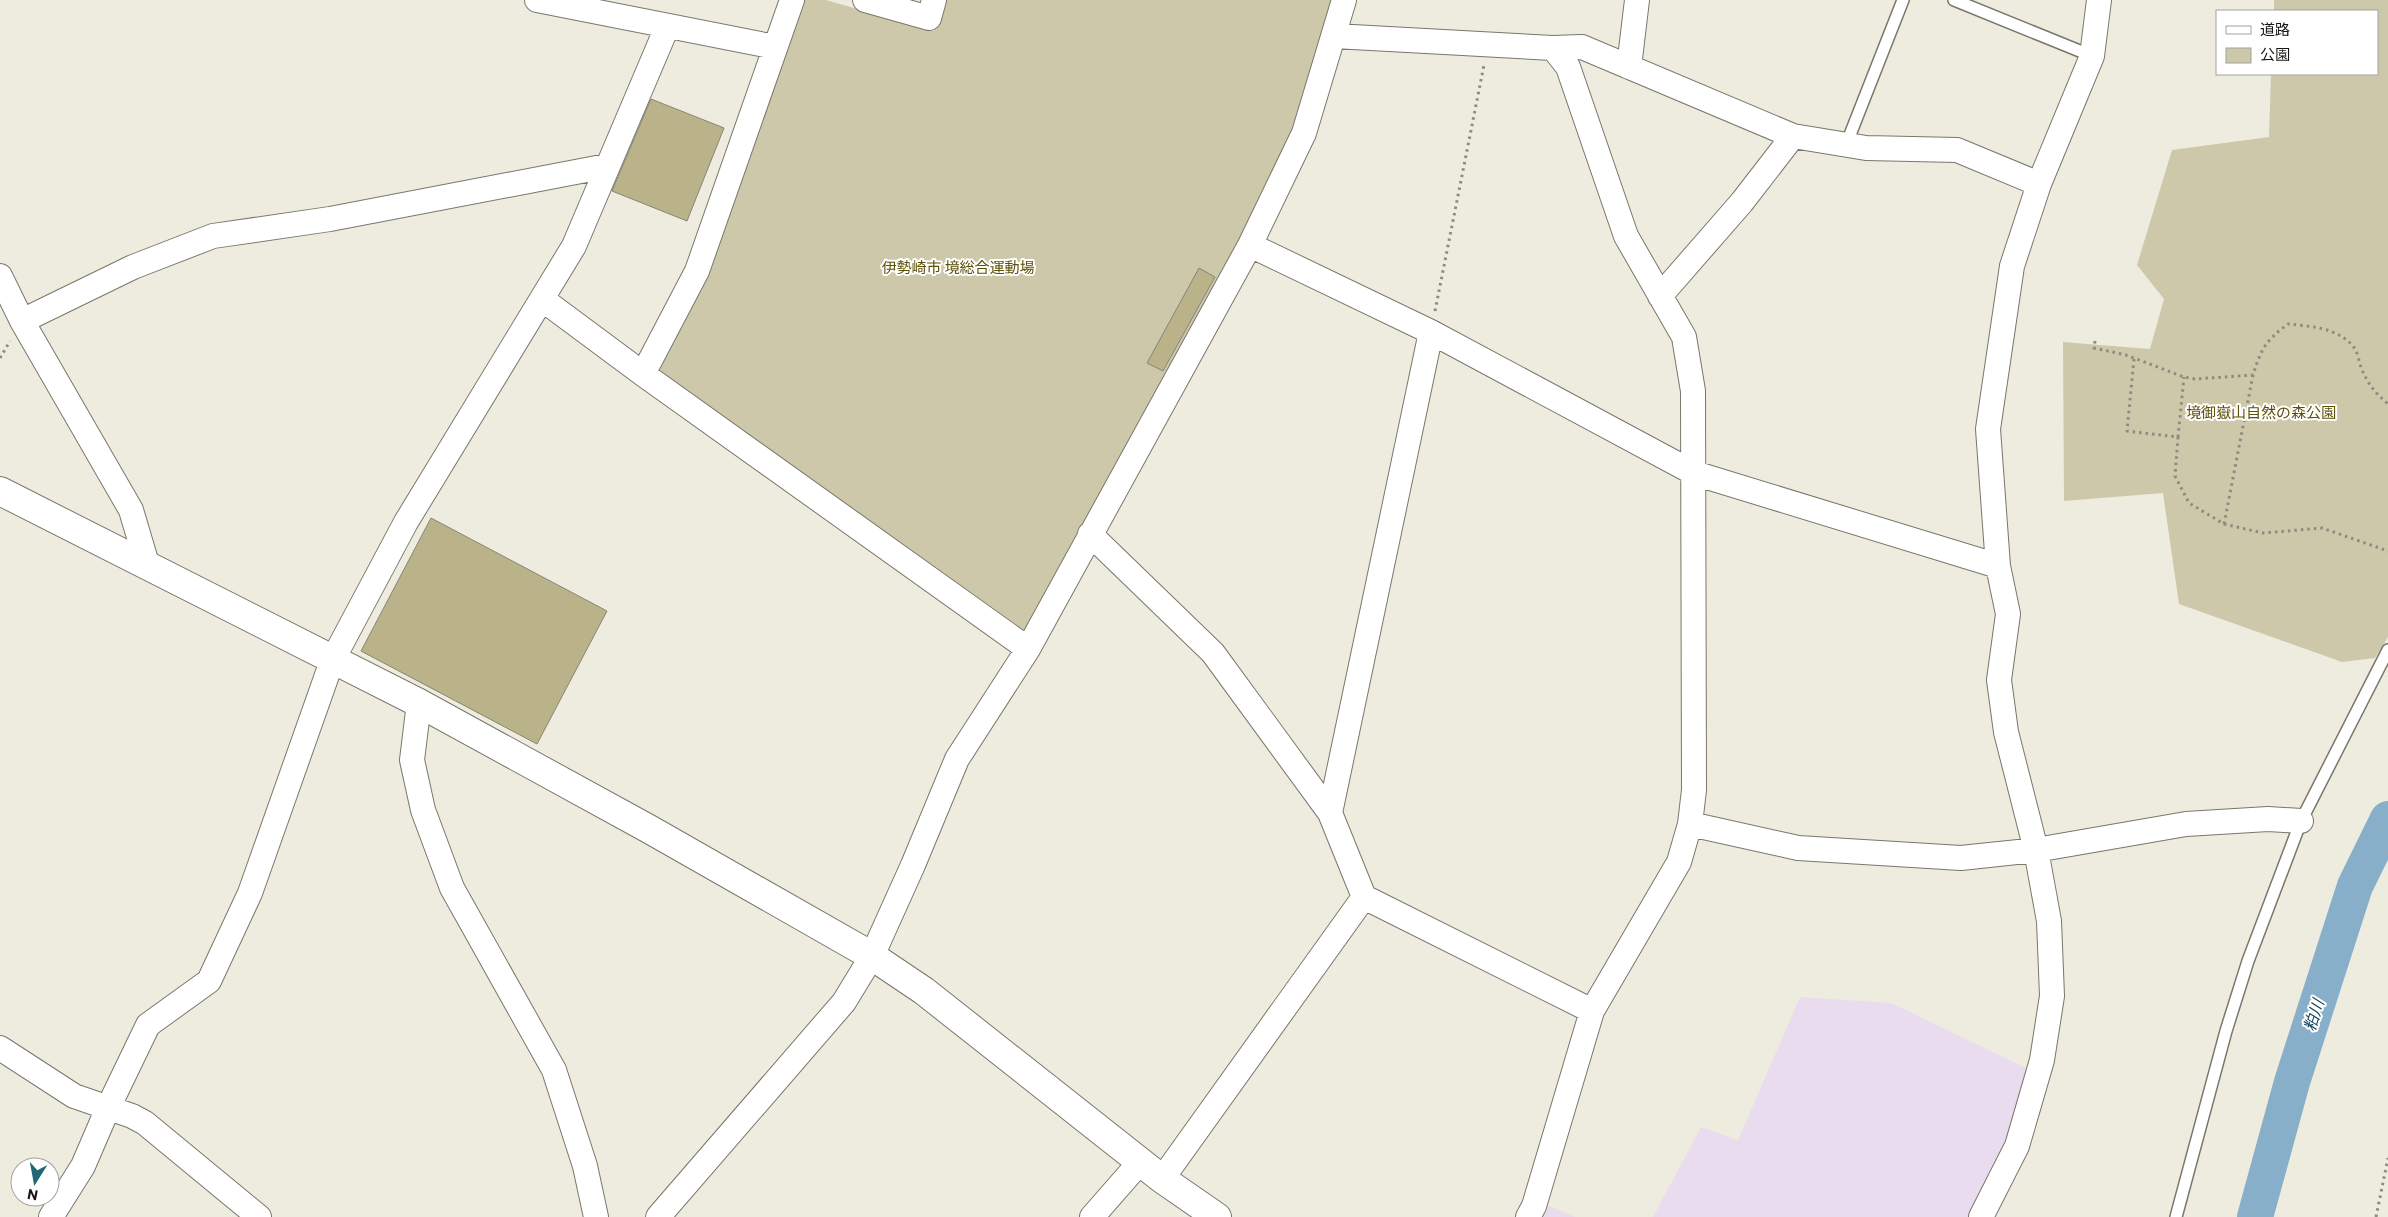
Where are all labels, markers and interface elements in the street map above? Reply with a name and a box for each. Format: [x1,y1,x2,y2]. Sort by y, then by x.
legend [2216,10,2378,75]
text: 道路 [2260,20,2290,38]
text: 公園 [2260,45,2290,63]
park label: 伊勢崎市 境総合運動場 [882,258,1034,276]
park label: 境御嶽山自然の森公園 [2186,403,2336,421]
water label: 粕川 [2299,995,2328,1033]
north arrow [10,1157,60,1207]
text: N [26,1186,39,1205]

